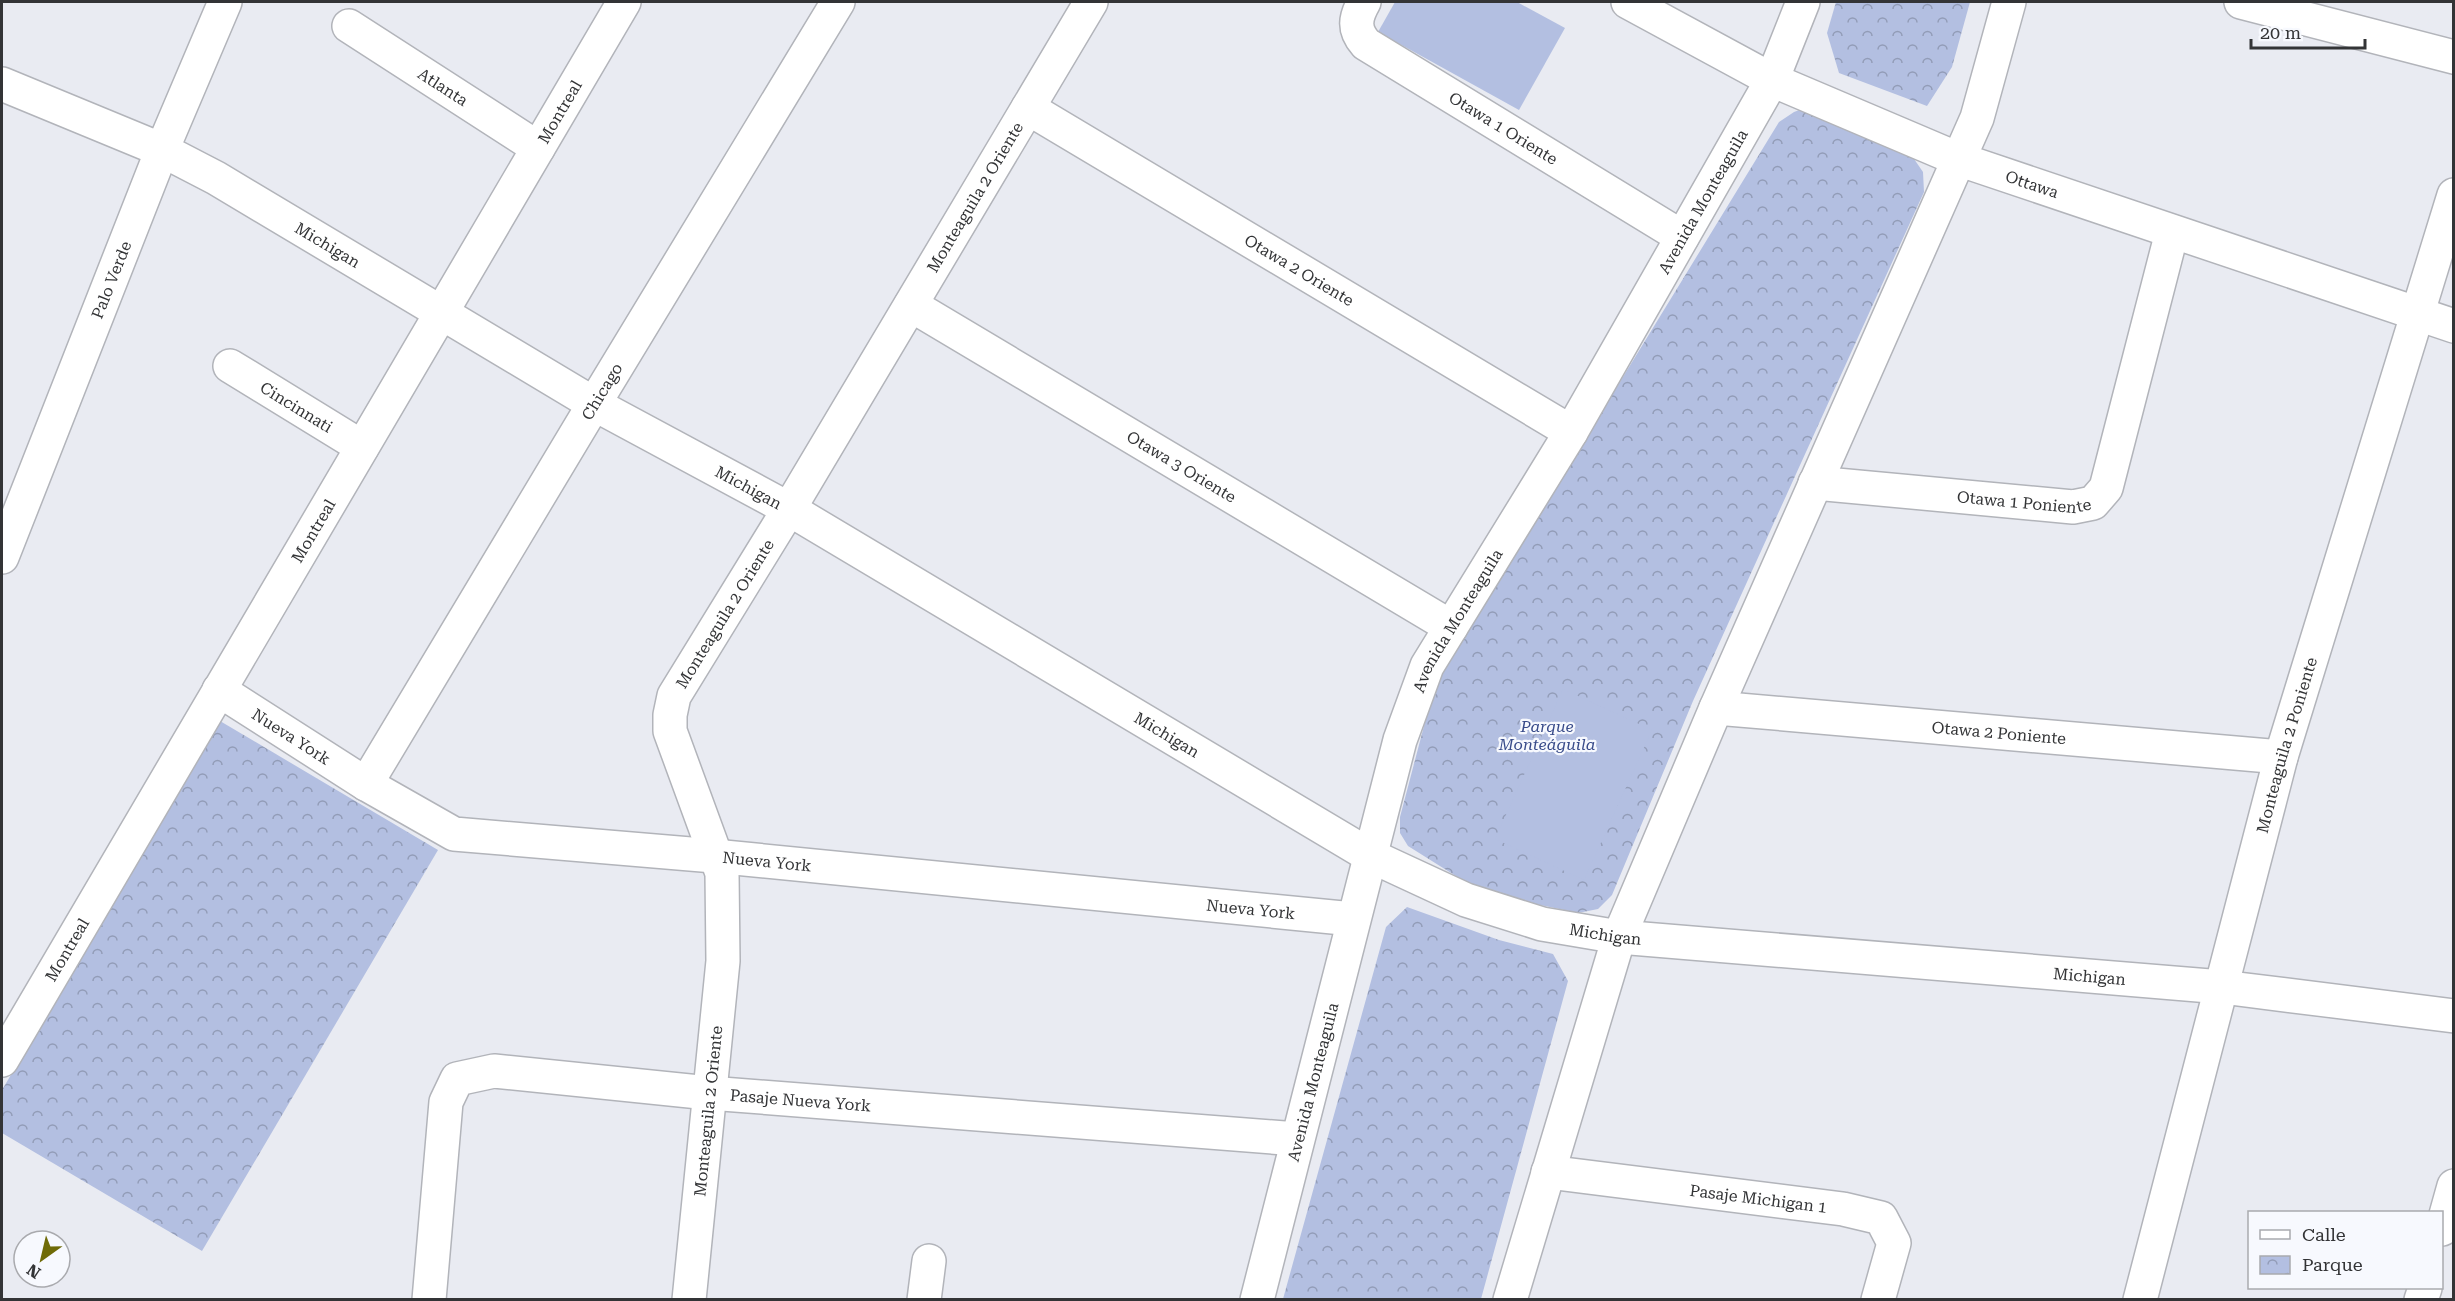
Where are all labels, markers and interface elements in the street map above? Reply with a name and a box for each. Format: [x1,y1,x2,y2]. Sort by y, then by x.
scale bar [2251,12,2365,50]
text: 20 m [2260,22,2301,43]
street label: Atlanta [414,64,472,110]
street label: Montreal [534,77,586,147]
street label: Otawa 1 Oriente [1445,88,1561,169]
street label: Monteaguila 2 Oriente [923,119,1027,276]
street label: Avenida Monteaguila [1654,126,1752,277]
street label: Ottawa [2003,167,2061,202]
street label: Michigan [291,218,363,272]
street label: Otawa 2 Oriente [1241,230,1357,310]
street label: Palo Verde [88,238,135,321]
street label: Chicago [578,360,627,423]
street label: Cincinnati [257,378,336,437]
street label: Otawa 3 Oriente [1123,427,1240,507]
street label: Michigan [712,462,785,513]
street label: Otawa 1 Poniente [1956,487,2093,517]
street label: Montreal [288,496,340,566]
street label: Monteaguila 2 Oriente [672,536,778,692]
street label: Avenida Monteaguila [1409,545,1507,695]
street label: Monteaguila 2 Poniente [2253,655,2321,835]
street label: Nueva York [248,705,334,769]
street label: Michigan [1131,708,1203,762]
park label: Parque Monteáguila [1498,717,1596,754]
street label: Otawa 2 Poniente [1931,718,2067,748]
street label: Nueva York [722,848,812,876]
street label: Nueva York [1205,896,1296,923]
street label: Montreal [41,915,93,985]
street label: Michigan [1568,920,1642,949]
street label: Michigan [2052,964,2126,989]
street label: Avenida Monteaguila [1284,1000,1343,1164]
street label: Monteaguila 2 Oriente [690,1025,726,1197]
street label: Pasaje Nueva York [729,1086,872,1116]
street label: Pasaje Michigan 1 [1689,1181,1828,1217]
legend [2248,1211,2443,1289]
text: Calle [2302,1224,2346,1245]
north arrow [12,1229,72,1289]
text: Parque [2302,1254,2363,1275]
text: N [23,1260,44,1282]

